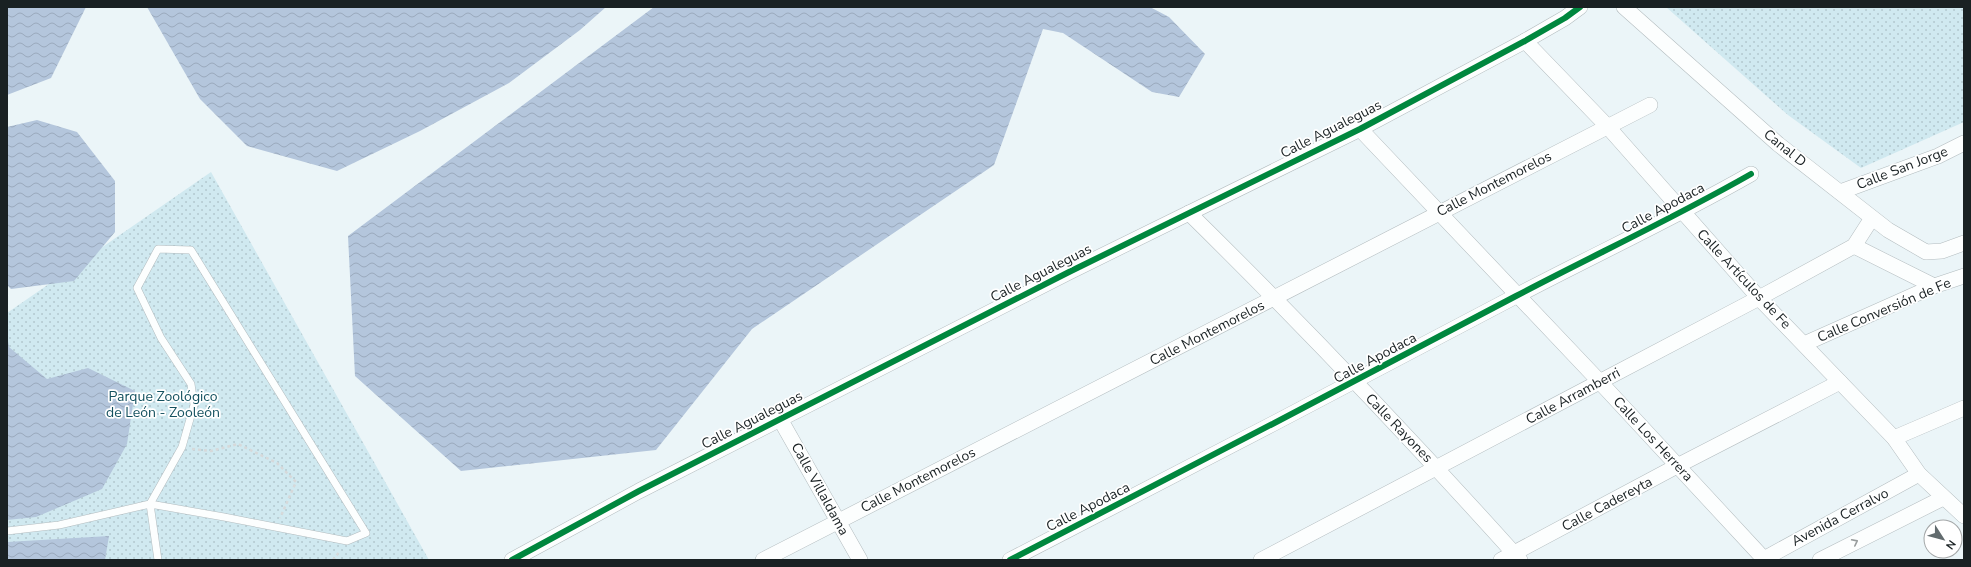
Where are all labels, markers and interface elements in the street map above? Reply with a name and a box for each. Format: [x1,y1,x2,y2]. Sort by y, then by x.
street label: Calle Agualeguas [1277,95,1385,163]
street label: Canal D [1760,125,1810,171]
street label: Calle San Jorge [1854,142,1950,194]
street label: Calle Montemorelos [1433,147,1555,221]
street label: Calle Apodaca [1618,178,1708,238]
street label: Calle Artículos de Fe [1693,225,1795,333]
street label: Calle Agualeguas [987,239,1095,307]
street label: Calle Conversión de Fe [1814,273,1954,347]
street label: Calle Montemorelos [1146,296,1268,370]
street label: Calle Apodaca [1330,328,1420,388]
street label: Calle Arramberri [1522,363,1624,429]
street label: Calle Agualeguas [698,386,806,454]
park label: Parque Zoológico de León - Zooleón [106,387,220,422]
street label: Calle Rayones [1361,389,1437,467]
street label: Calle Los Herrera [1609,393,1697,485]
street label: Calle Villaldama [787,439,853,539]
street label: Calle Montemorelos [857,443,979,517]
street label: Calle Cadereyta [1558,472,1656,536]
street label: Calle Apodaca [1043,478,1133,536]
street label: Avenida Cerralvo [1788,483,1892,551]
north arrow [1923,519,1963,559]
text: N [1942,537,1959,552]
one-way arrow [1851,540,1858,547]

